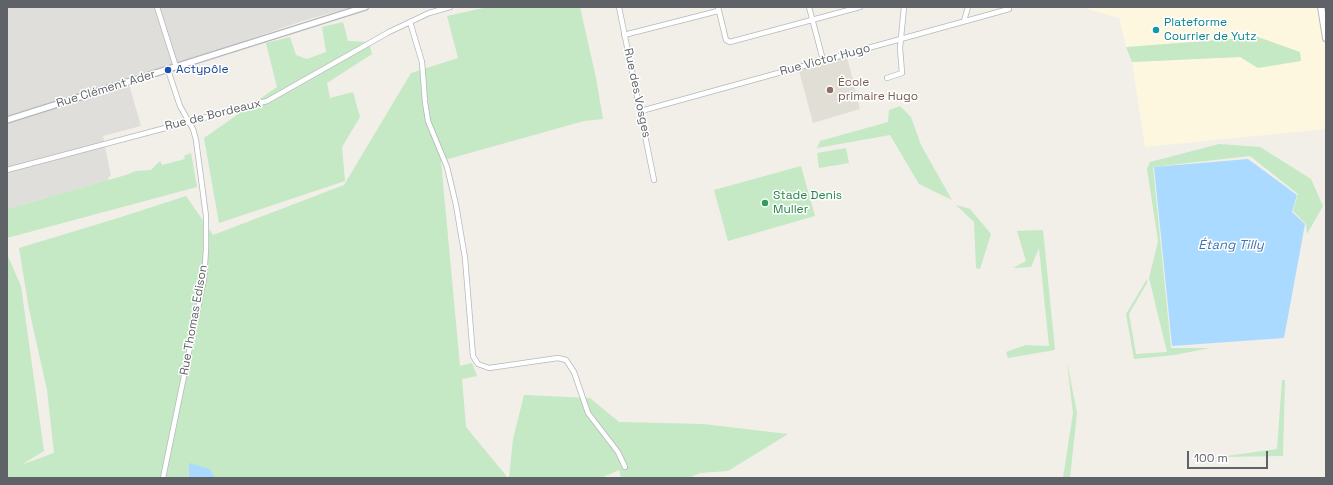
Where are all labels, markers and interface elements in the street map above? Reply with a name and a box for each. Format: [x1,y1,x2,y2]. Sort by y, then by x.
place label: Plateforme Courrier de Yutz [1164,16,1257,44]
marker: Plateforme Courrier de Yutz [1151,25,1161,35]
street label: Rue Victor Hugo [778,41,872,79]
street label: Rue des Vosges [620,47,654,139]
place label: Actypôle [176,63,229,77]
marker: Actypôle [163,65,173,75]
street label: Rue Clément Ader [55,67,157,111]
place label: École primaire Hugo [838,76,918,104]
marker: École primaire Hugo [825,85,835,95]
street label: Rue de Bordeaux [163,96,263,134]
place label: Stade Denis Muller [773,189,842,217]
marker: Stade Denis Muller [760,198,770,208]
water label: Étang Tilly [1198,237,1264,253]
street label: Rue Thomas Edison [177,264,211,376]
scale bar [1189,443,1270,469]
text: 100 m [1194,450,1228,466]

